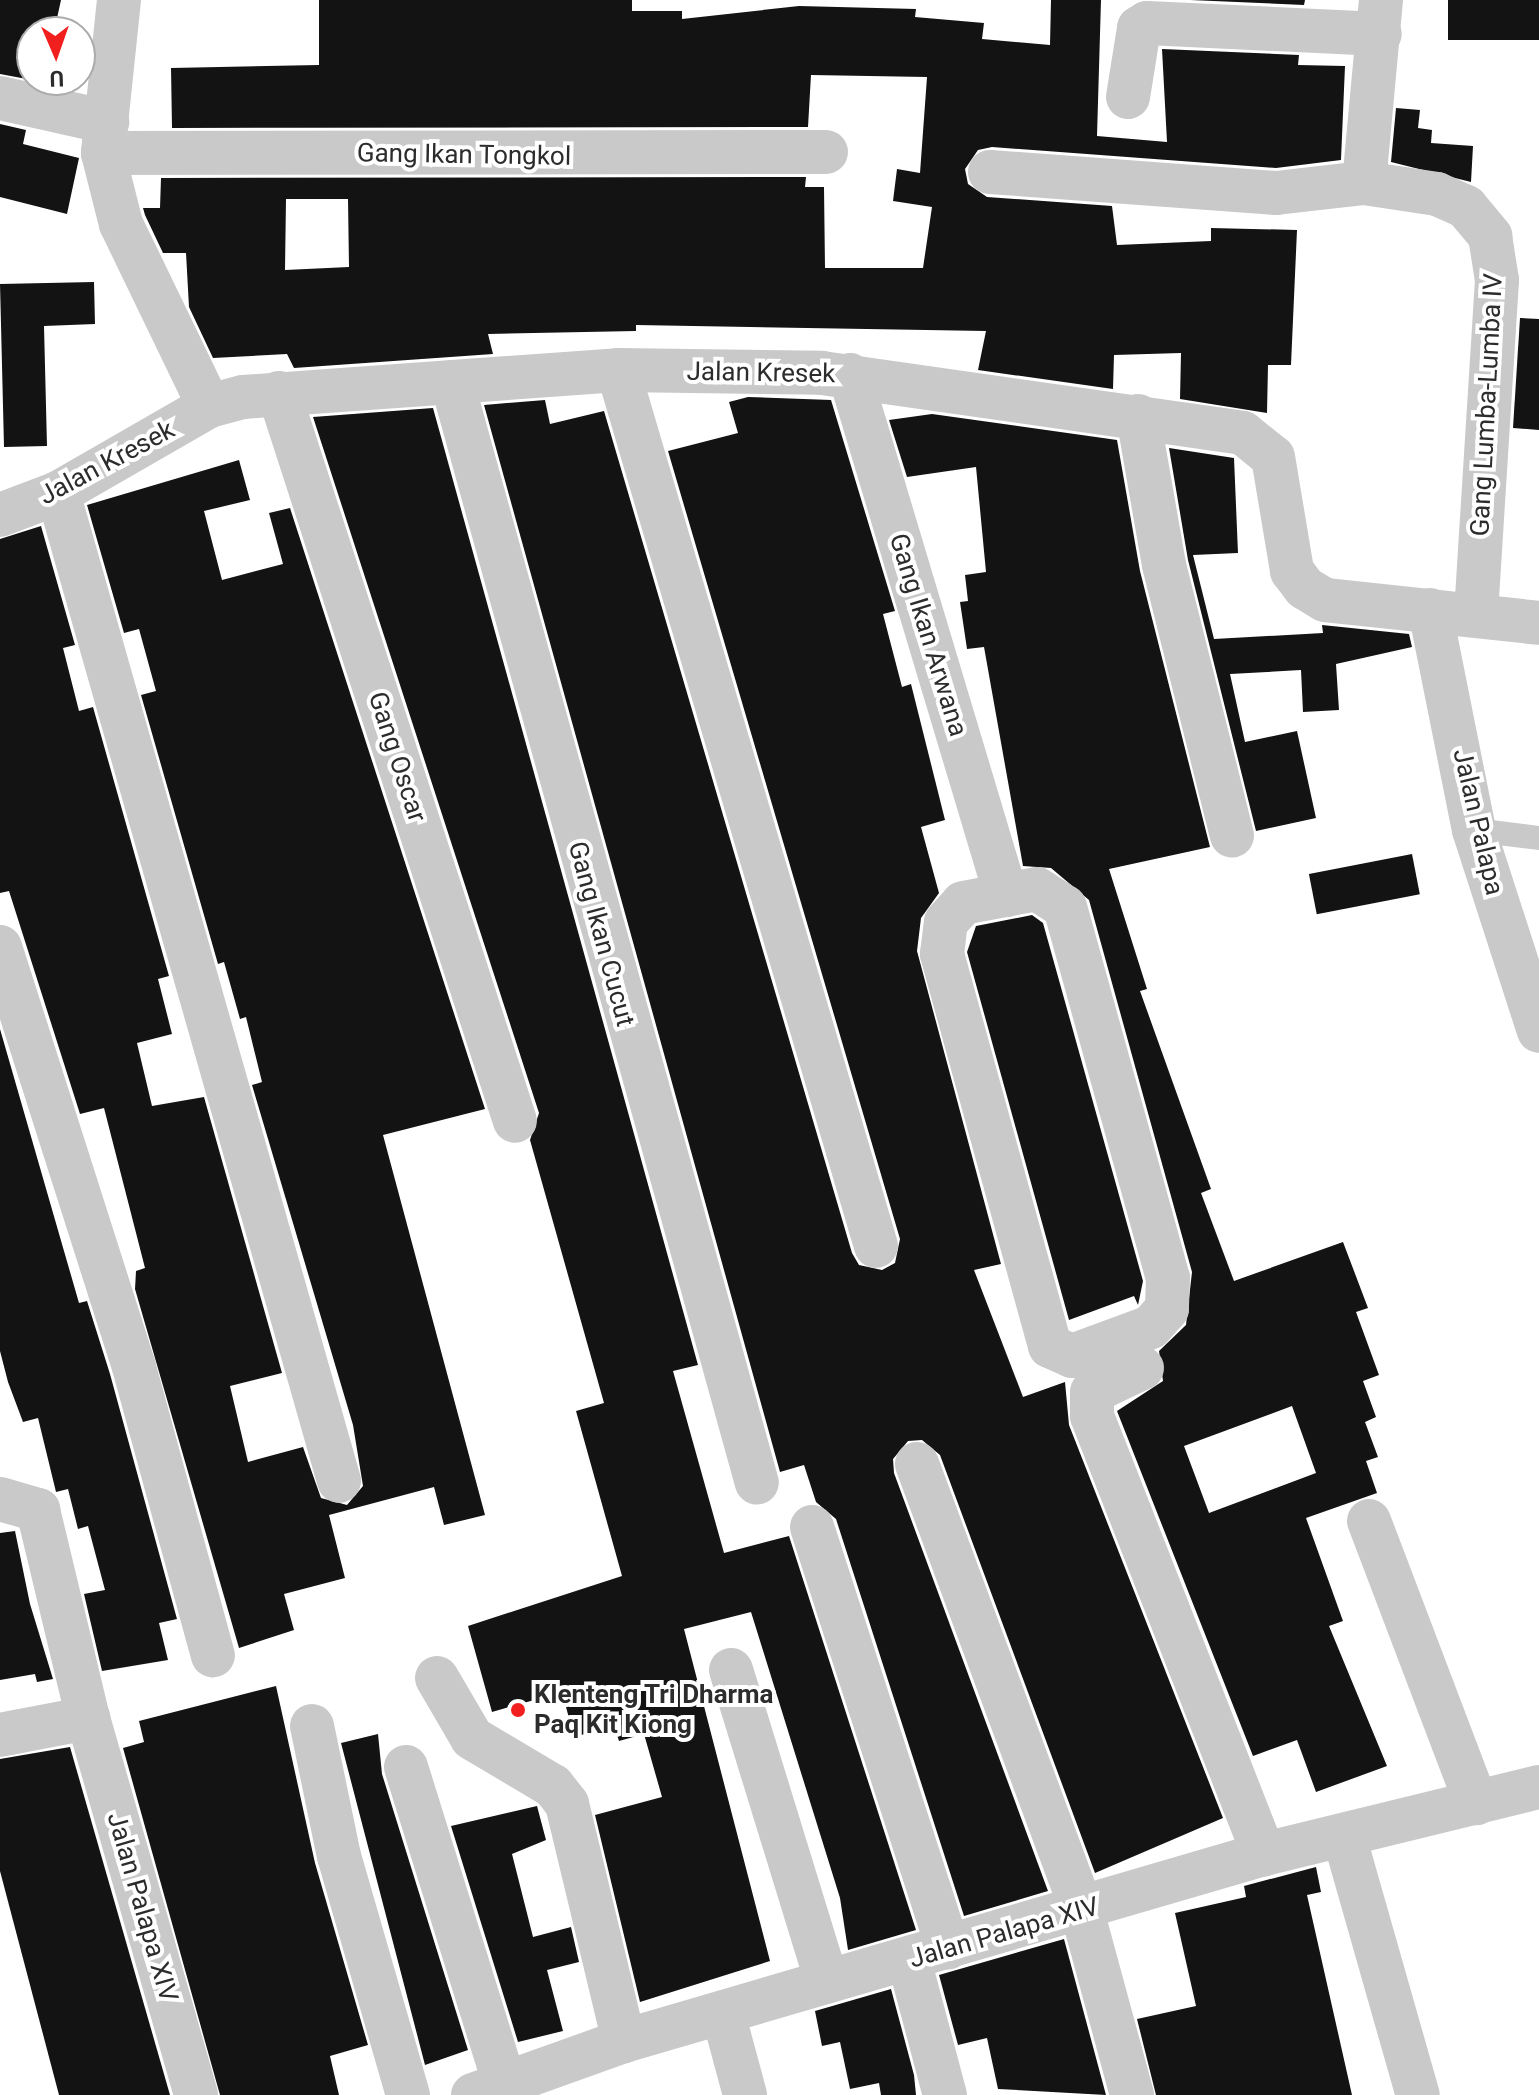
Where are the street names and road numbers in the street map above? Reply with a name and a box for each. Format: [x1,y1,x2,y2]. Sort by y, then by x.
street label: Gang Ikan Tongkol [356,138,572,172]
street label: Gang Lumba-Lumba IV [1465,273,1509,537]
street label: Jalan Kresek [686,356,836,390]
street label: Jalan Kresek [34,414,180,512]
street label: Gang Ikan Arwana [882,530,974,740]
street label: Gang Oscar [361,688,433,826]
street label: Jalan Palapa [1446,746,1510,898]
street label: Gang Ikan Cucut [561,838,641,1030]
street label: Jalan Palapa XIV [100,1809,184,2005]
street label: Jalan Palapa XIV [906,1891,1102,1975]

